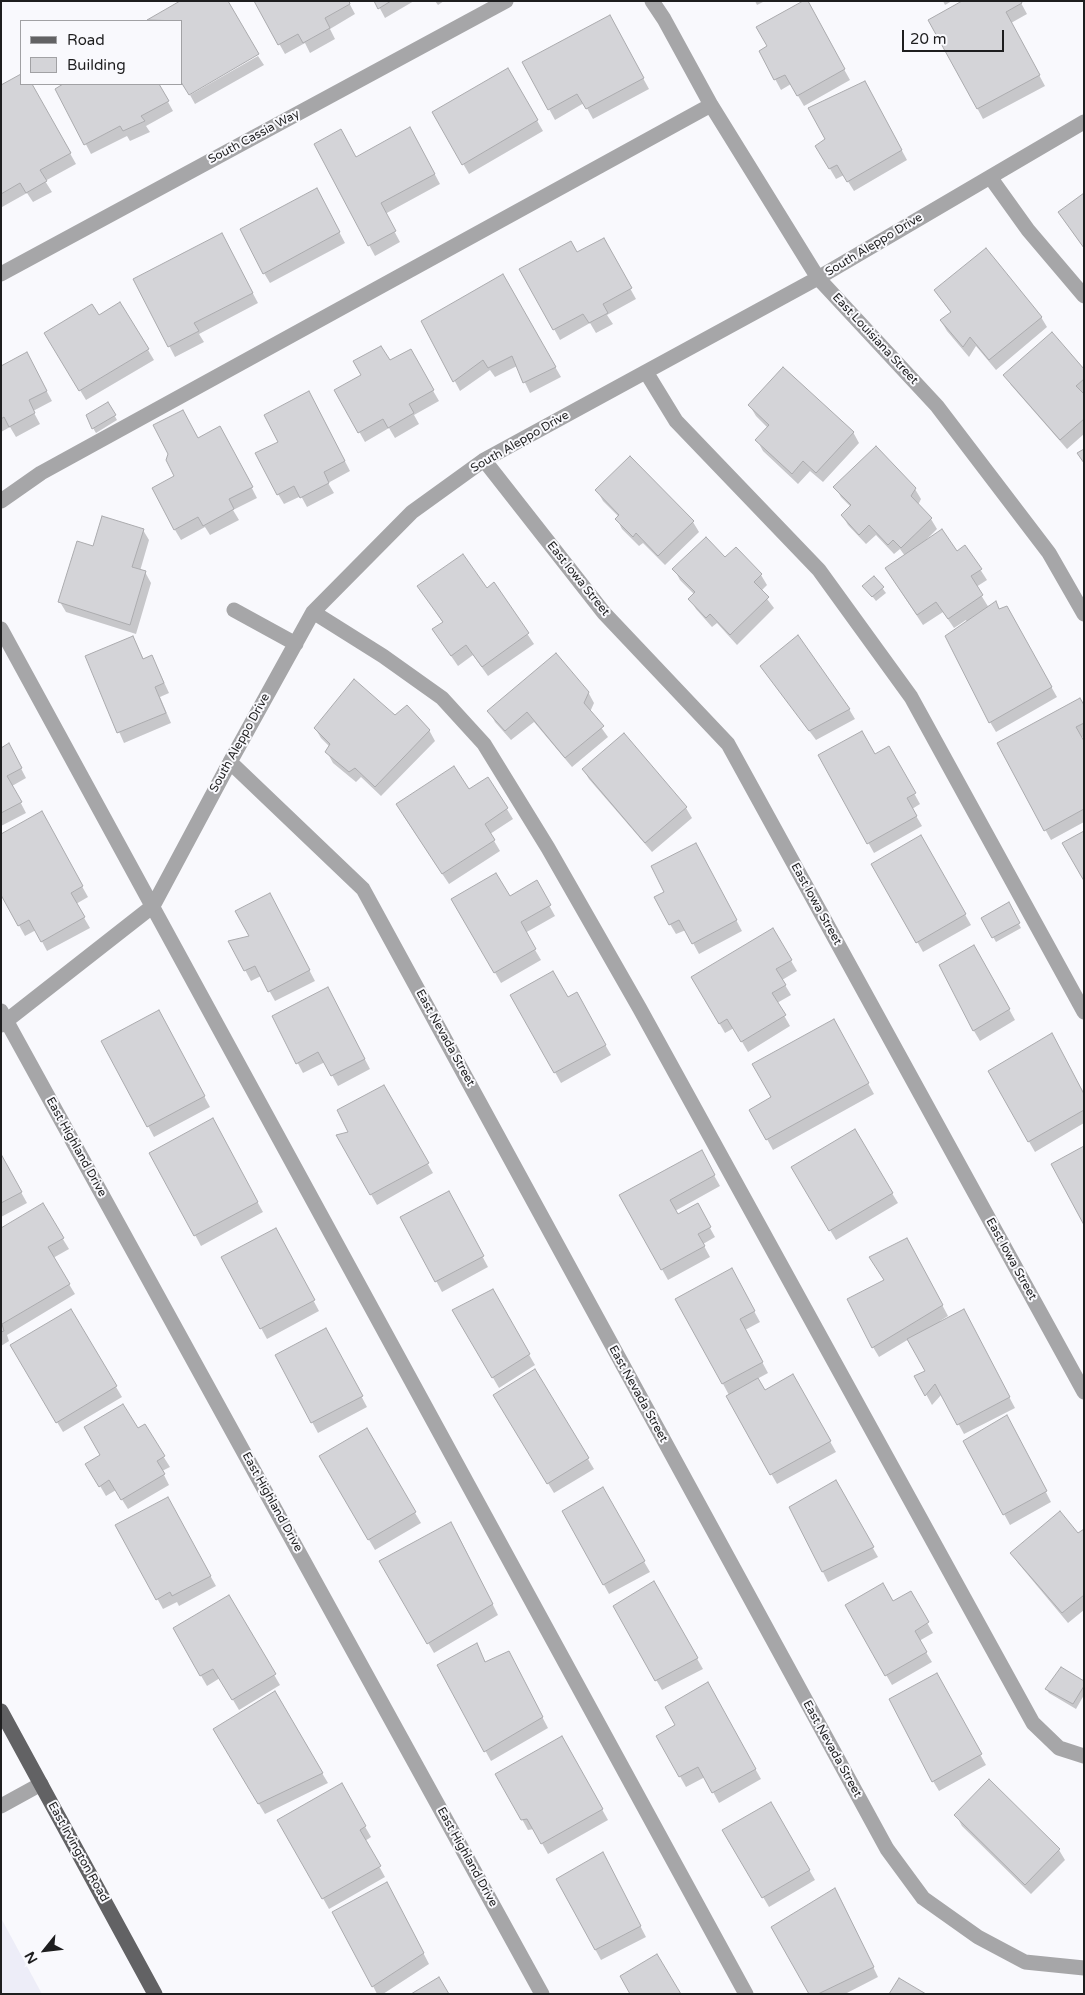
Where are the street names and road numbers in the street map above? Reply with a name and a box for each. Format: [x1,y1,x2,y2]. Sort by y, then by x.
street label: South Cassia Way [206,107,302,167]
street label: South Aleppo Drive [823,210,925,280]
street label: East Louisiana Street [829,291,921,387]
street label: South Aleppo Drive [468,408,572,476]
street label: East Iowa Street [544,539,612,619]
street label: South Aleppo Drive [207,691,273,795]
street label: East Iowa Street [787,860,845,948]
street label: East Nevada Street [412,987,478,1089]
street label: East Highland Drive [43,1095,109,1199]
street label: East Iowa Street [982,1215,1040,1303]
street label: East Nevada Street [605,1343,671,1445]
street label: East Highland Drive [239,1450,305,1554]
street label: East Nevada Street [799,1698,865,1800]
street label: East Irvington Road [44,1799,112,1905]
street label: East Highland Drive [434,1805,500,1909]

